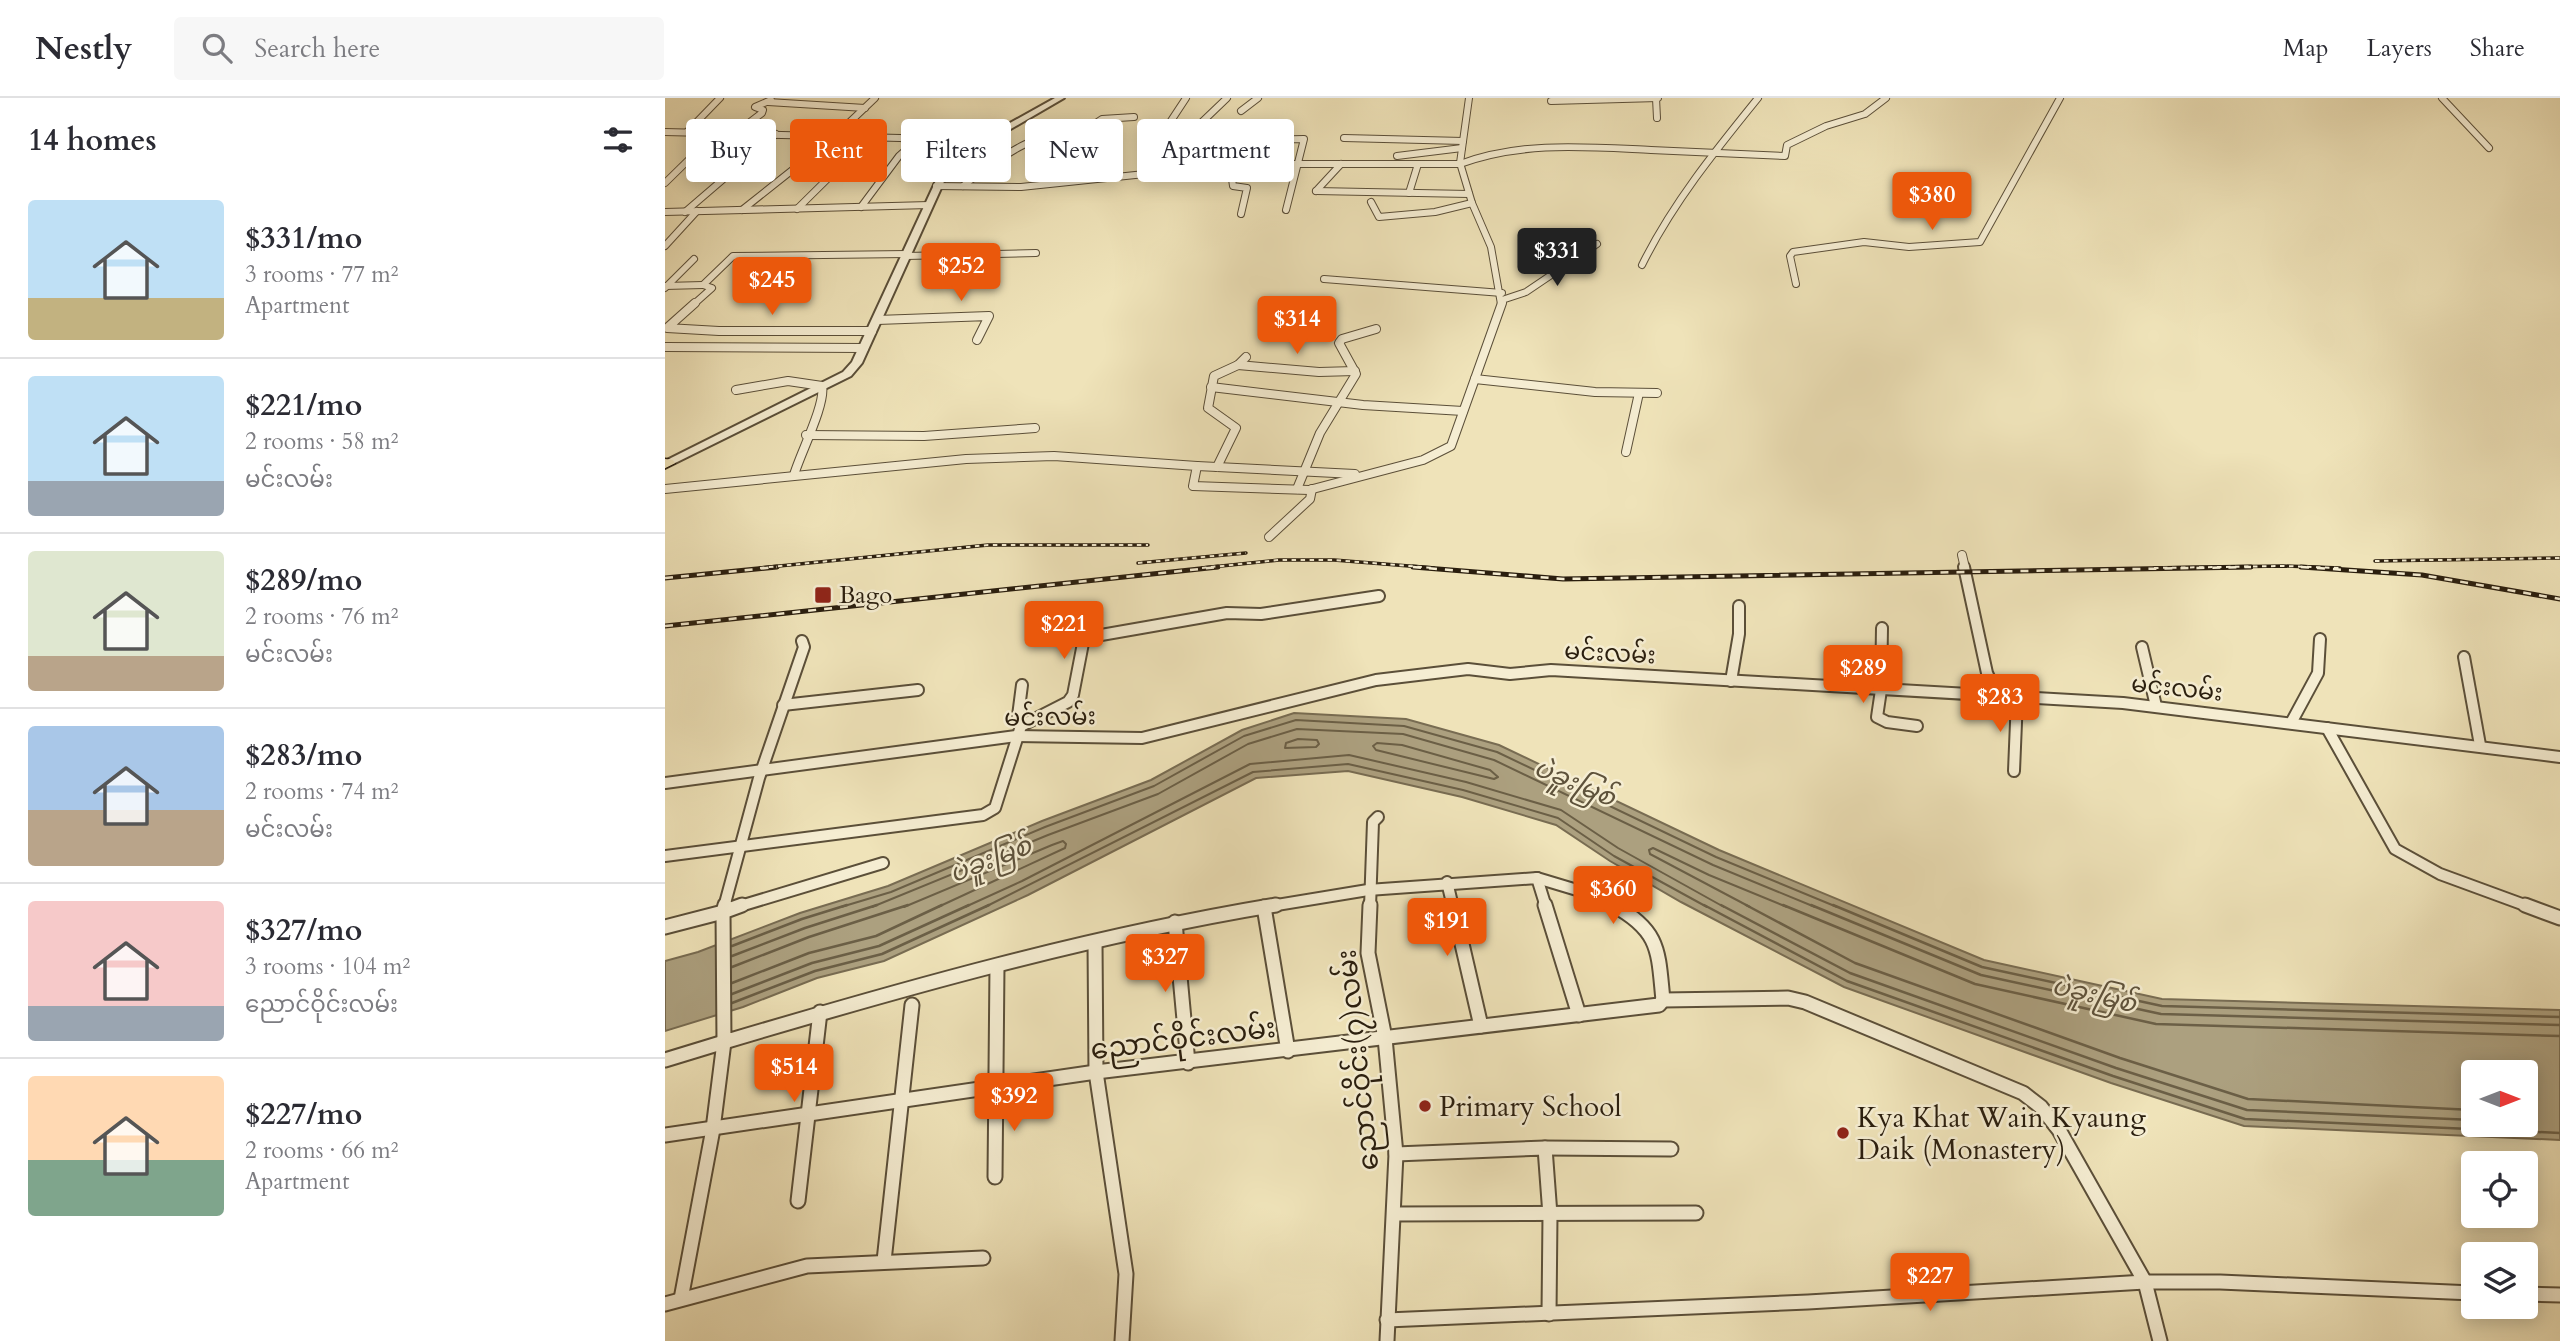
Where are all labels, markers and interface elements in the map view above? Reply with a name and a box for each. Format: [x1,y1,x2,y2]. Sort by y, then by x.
search box [174,17,664,80]
text: Nestly [35,26,132,71]
icon: search [198,29,236,67]
text: Search here [254,31,380,66]
text: Map [2283,32,2329,65]
text: Layers [2367,32,2432,65]
text: Share [2470,32,2525,65]
chip: Buy [686,119,776,182]
chip: Rent [790,119,887,182]
chip: Filters [901,119,1011,182]
chip: New [1025,119,1123,182]
chip: Apartment [1137,119,1294,182]
text: 14 homes [28,120,157,161]
icon: filters [599,121,637,159]
pin: $380 [1891,172,1973,232]
text: $380 [1908,179,1956,210]
text: $331/mo [245,218,362,259]
icon: home [84,228,168,312]
pin: $331 [1516,228,1598,288]
text: $331 [1533,235,1581,266]
pin: $252 [920,244,1002,303]
text: $252 [937,250,985,281]
pin: $245 [731,258,813,317]
text: 3 rooms · 77 m² [245,259,398,290]
text: $245 [748,264,796,295]
text: Apartment [245,290,349,321]
pin: $314 [1256,296,1338,356]
text: $314 [1273,303,1321,334]
text: $221/mo [245,385,362,426]
icon: home [84,404,168,488]
text: 2 rooms · 58 m² [245,426,398,457]
text: မင်းလမ်း [245,464,333,495]
text: $289/mo [245,560,362,601]
icon: home [84,579,168,663]
place label: Bago [839,579,892,612]
marker: Bago [813,585,833,605]
text: 2 rooms · 76 m² [245,601,398,632]
pin: $221 [1023,602,1105,661]
text: $221 [1040,608,1088,639]
street label: မင်းလမ်း [1563,635,1657,672]
text: မင်းလမ်း [245,639,333,670]
pin: $289 [1822,646,1904,705]
text: $289 [1839,652,1887,683]
street label: မင်းလမ်း [2130,667,2224,710]
pin: $283 [1959,674,2041,734]
text: $283 [1976,681,2024,712]
street label: မင်းလမ်း [1004,700,1096,735]
text: $283/mo [245,735,362,776]
water label: ပဲခူးမြစ် [1527,749,1623,820]
icon: home [84,754,168,838]
text: 2 rooms · 74 m² [245,776,398,807]
text: မင်းလမ်း [245,814,333,845]
water label: ပဲခူးမြစ် [944,826,1040,895]
pin: $360 [1572,866,1654,926]
text: $360 [1589,873,1637,904]
pin: $191 [1406,898,1488,958]
text: $191 [1423,905,1471,936]
text: $327/mo [245,910,362,951]
icon: home [84,929,168,1013]
pin: $327 [1124,934,1206,994]
text: $327 [1141,941,1189,972]
street label: ညောင်ဝိုင်း(၇)လမ်း [1327,947,1391,1172]
text: 3 rooms · 104 m² [245,951,410,982]
water label: ပဲခူးမြစ် [2048,967,2142,1026]
text: ညောင်ဝိုင်းလမ်း [245,989,398,1020]
street label: ညောင်ဝိုင်းလမ်း [1088,1009,1278,1072]
pin: $514 [753,1044,835,1104]
text: $514 [770,1051,818,1082]
north arrow [2461,1060,2537,1138]
map controls [2461,1060,2538,1319]
pin: $392 [973,1074,1055,1133]
text: $392 [990,1080,1038,1111]
place label: Primary School [1439,1088,1622,1126]
text: $227/mo [245,1094,362,1135]
marker: Primary School [1417,1098,1433,1114]
place label: Kya Khat Wain Kyaung Daik (Monastery) [1857,1099,2146,1169]
icon: home [84,1104,168,1188]
marker: Kya Khat Wain Kyaung Daik (Monastery) [1835,1125,1851,1141]
text: 2 rooms · 66 m² [245,1135,398,1166]
button: locate [2461,1151,2538,1228]
text: Apartment [245,1166,349,1197]
button: layers [2461,1242,2538,1319]
pin: $227 [1889,1254,1971,1313]
text: $227 [1906,1260,1954,1291]

